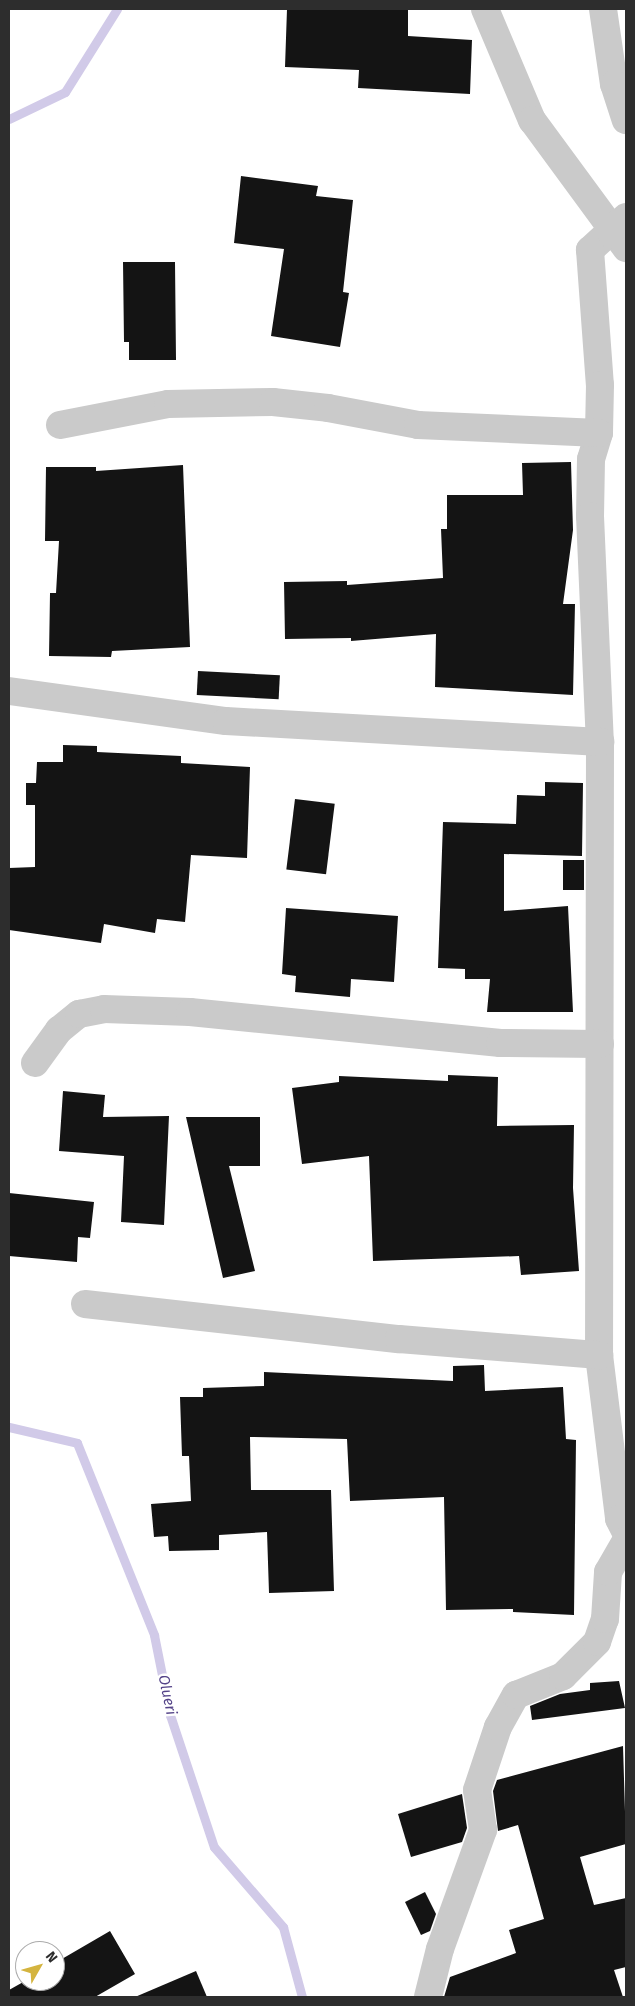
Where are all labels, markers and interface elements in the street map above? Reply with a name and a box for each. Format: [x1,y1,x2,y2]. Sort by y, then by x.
water label: Olueri [154,1673,180,1717]
north arrow [15,1941,65,1991]
text: N [42,1948,61,1966]

